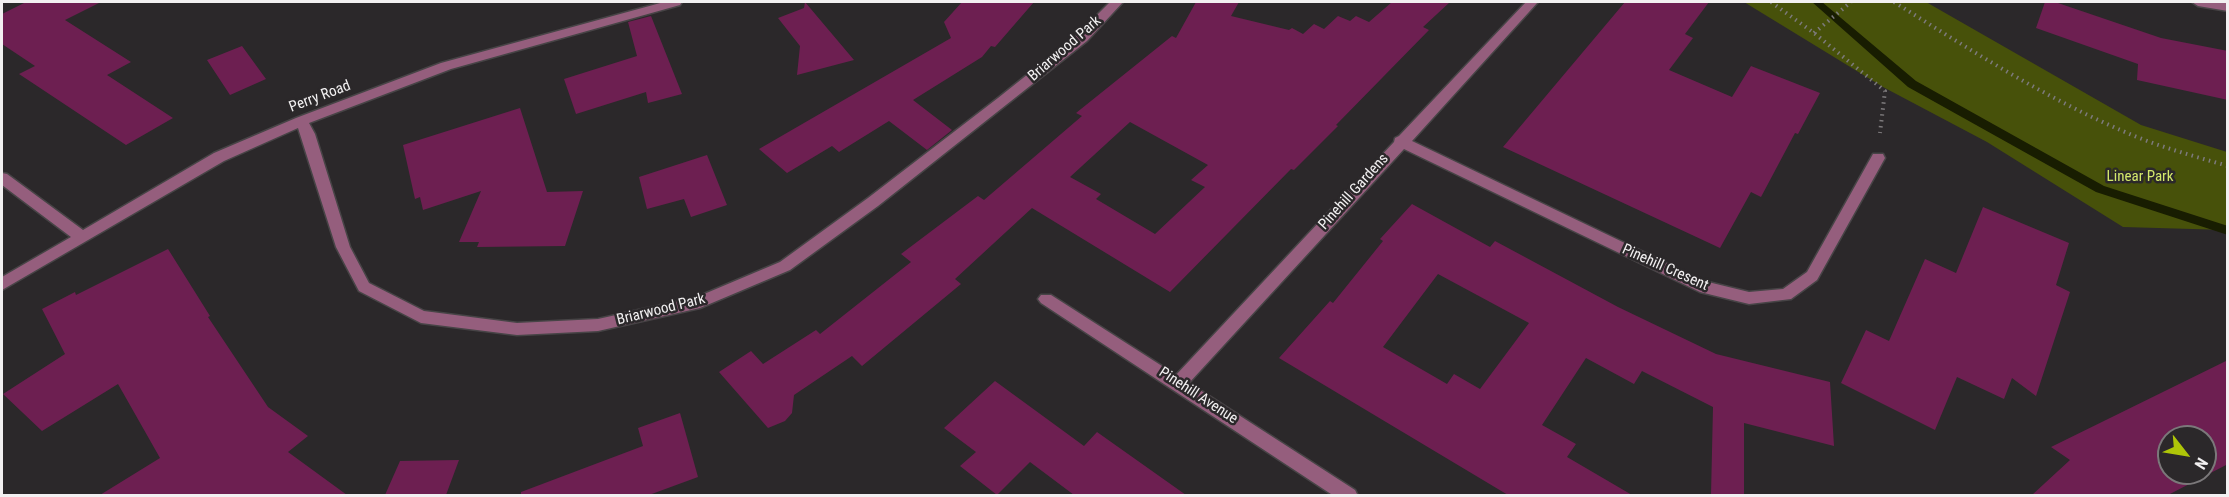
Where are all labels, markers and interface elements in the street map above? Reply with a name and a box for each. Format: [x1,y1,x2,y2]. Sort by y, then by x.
street label: Briarwood Park [1025,13,1105,85]
street label: Perry Road [287,77,353,117]
street label: Pinehill Gardens [1315,150,1393,234]
park label: Linear Park [2107,168,2173,186]
street label: Pinehill Cresent [1619,241,1711,295]
street label: Briarwood Park [615,290,707,330]
street label: Pinehill Avenue [1155,364,1241,428]
north arrow [2157,425,2217,485]
text: N [2190,454,2212,473]

